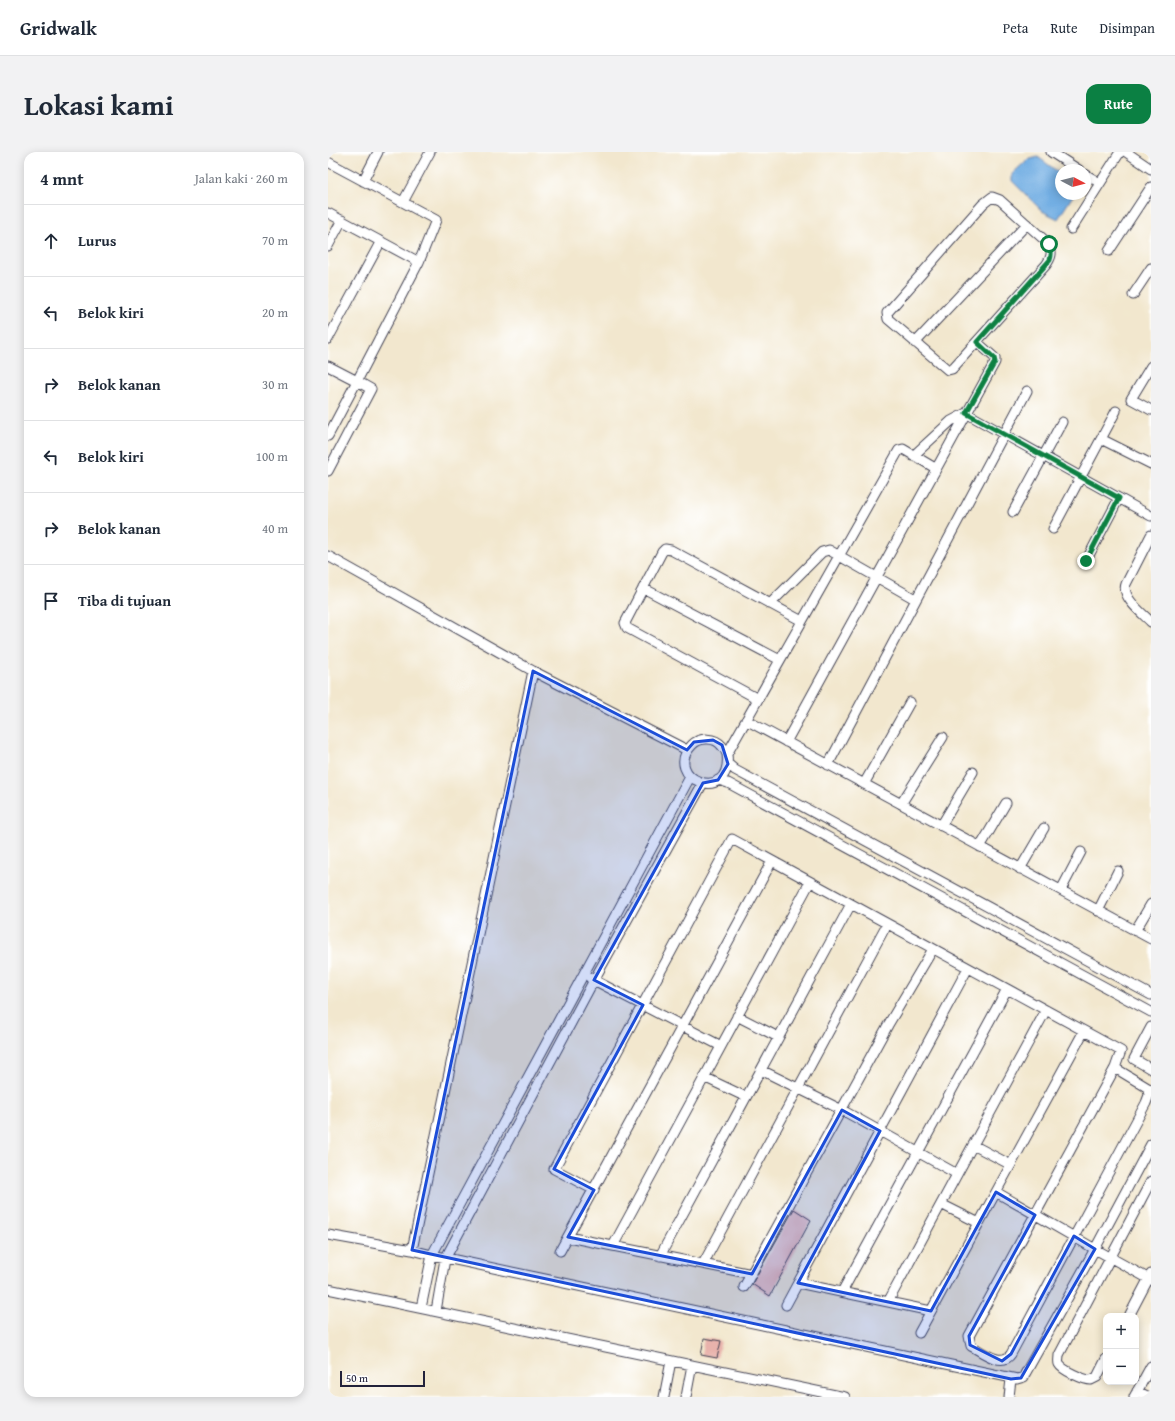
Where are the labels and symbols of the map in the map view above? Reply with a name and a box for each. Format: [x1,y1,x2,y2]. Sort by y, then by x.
north arrow [1055,164,1091,200]
route start [1040,235,1058,253]
route end [1077,552,1095,570]
scale bar [340,1369,425,1388]

